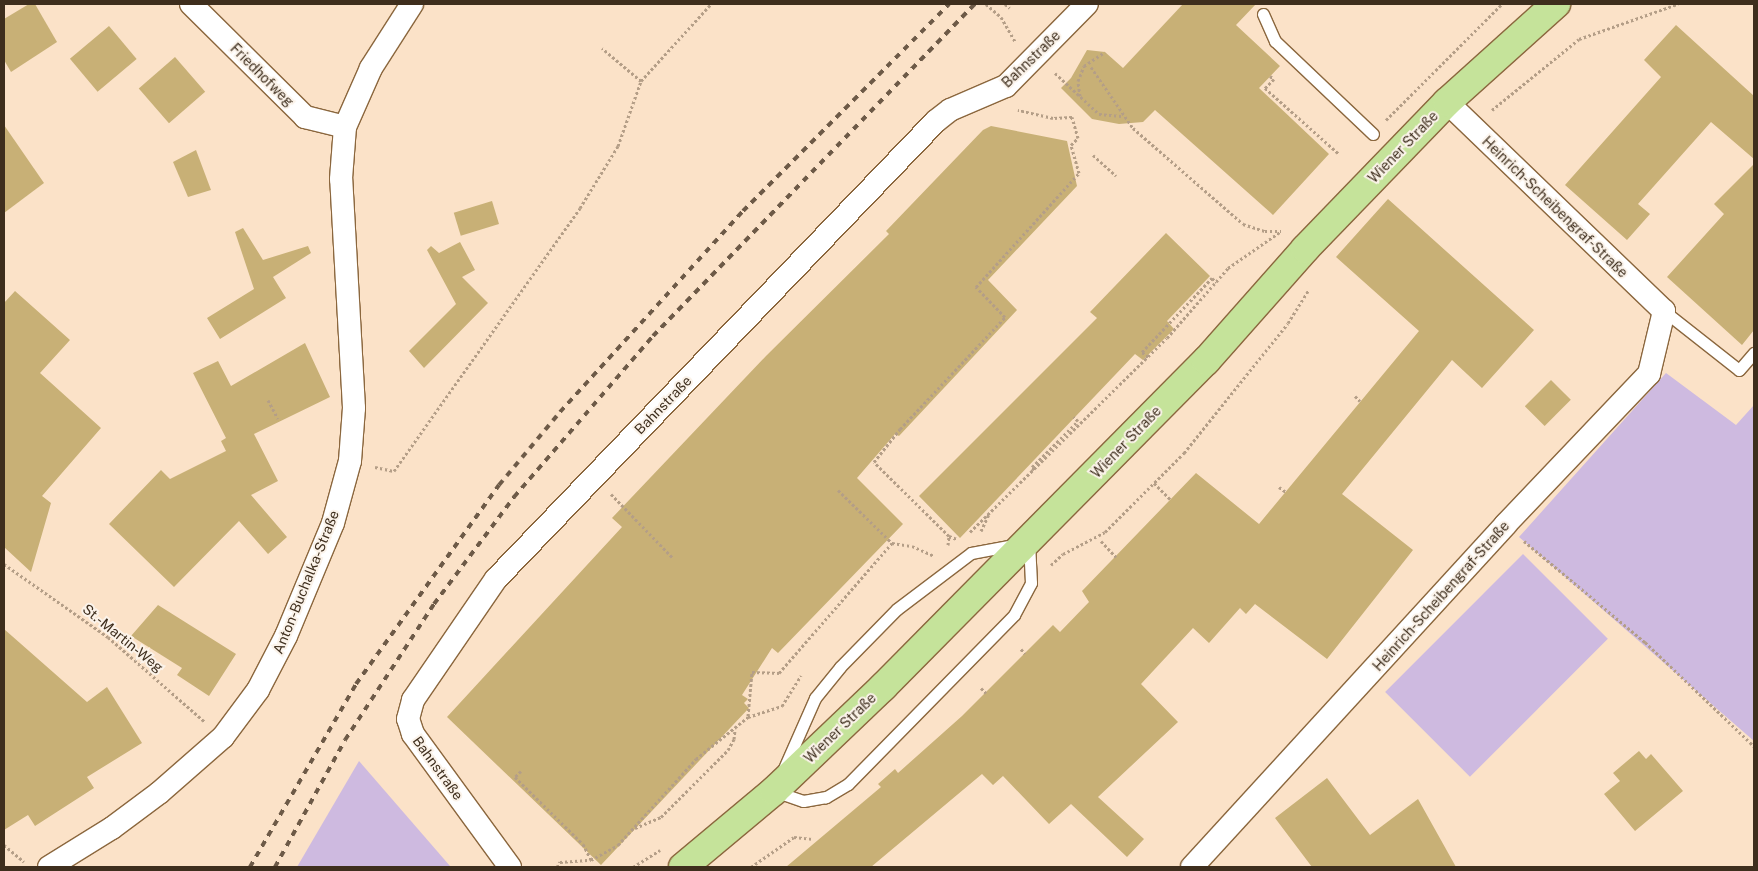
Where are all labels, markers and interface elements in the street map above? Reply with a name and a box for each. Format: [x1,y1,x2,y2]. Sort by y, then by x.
street label: Bahnstraße [998,27,1064,91]
street label: Friedhofweg [227,40,297,110]
street label: Wiener Straße [1365,108,1441,186]
street label: Heinrich-Scheibengraf-Straße [1479,133,1631,281]
street label: Bahnstraße [631,372,695,438]
street label: Wiener Straße [1088,403,1164,481]
street label: Anton-Buchalka-Straße [269,508,343,656]
street label: Heinrich-Scheibengraf-Straße [1369,518,1513,674]
street label: St.-Martin-Weg [79,600,167,676]
street label: Wiener Straße [801,690,879,766]
street label: Bahnstraße [409,733,467,803]

